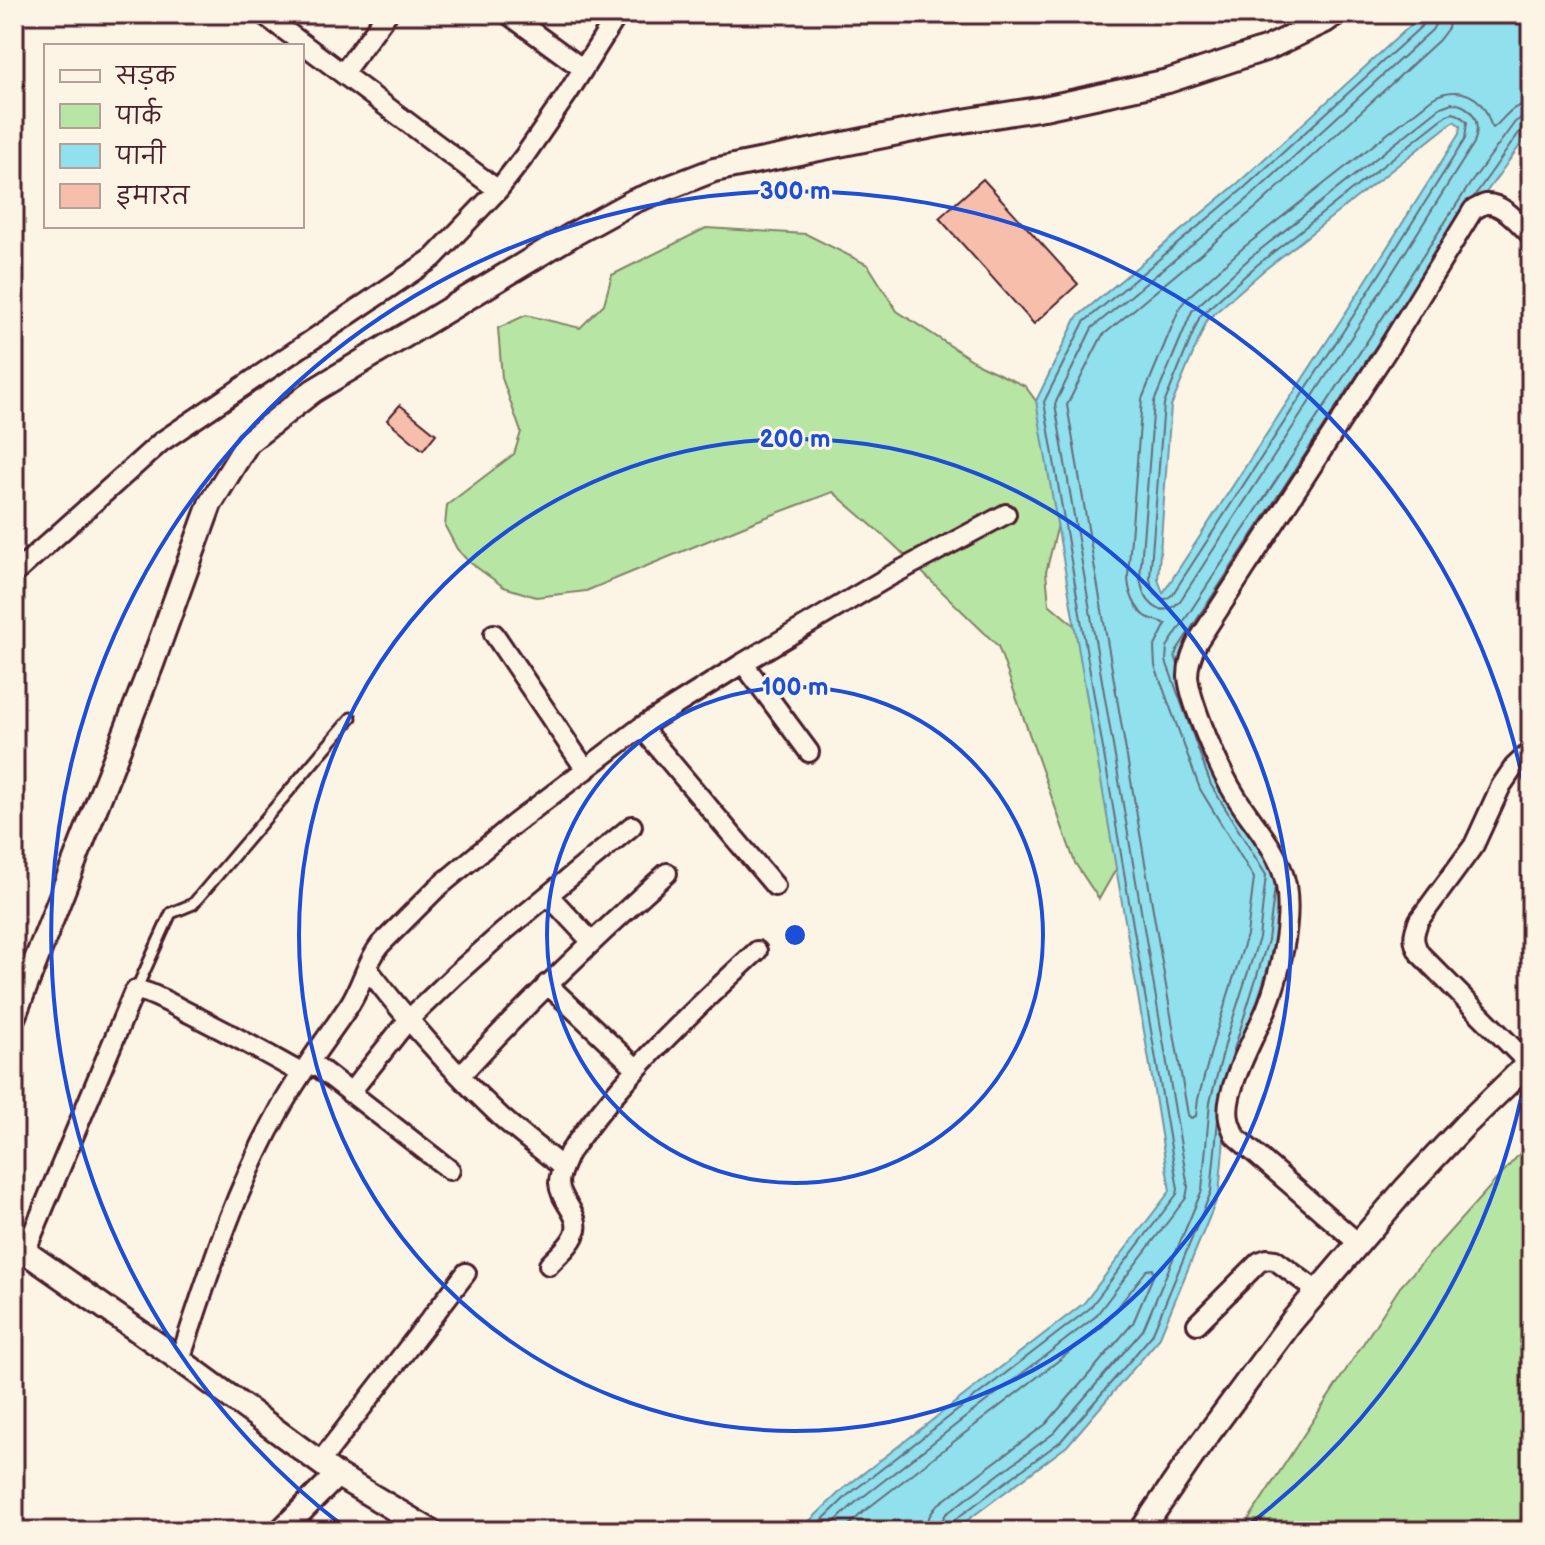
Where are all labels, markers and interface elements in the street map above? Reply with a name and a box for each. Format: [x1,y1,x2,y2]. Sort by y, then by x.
legend [44,44,304,228]
text: सड़क [114,62,177,91]
text: पार्क [114,97,163,131]
text: पानी [114,138,167,171]
text: 300 m [760,177,830,206]
text: इमारत [116,182,191,211]
text: 200 m [760,425,830,454]
text: 100 m [762,673,828,702]
centre of rings [781,921,809,949]

